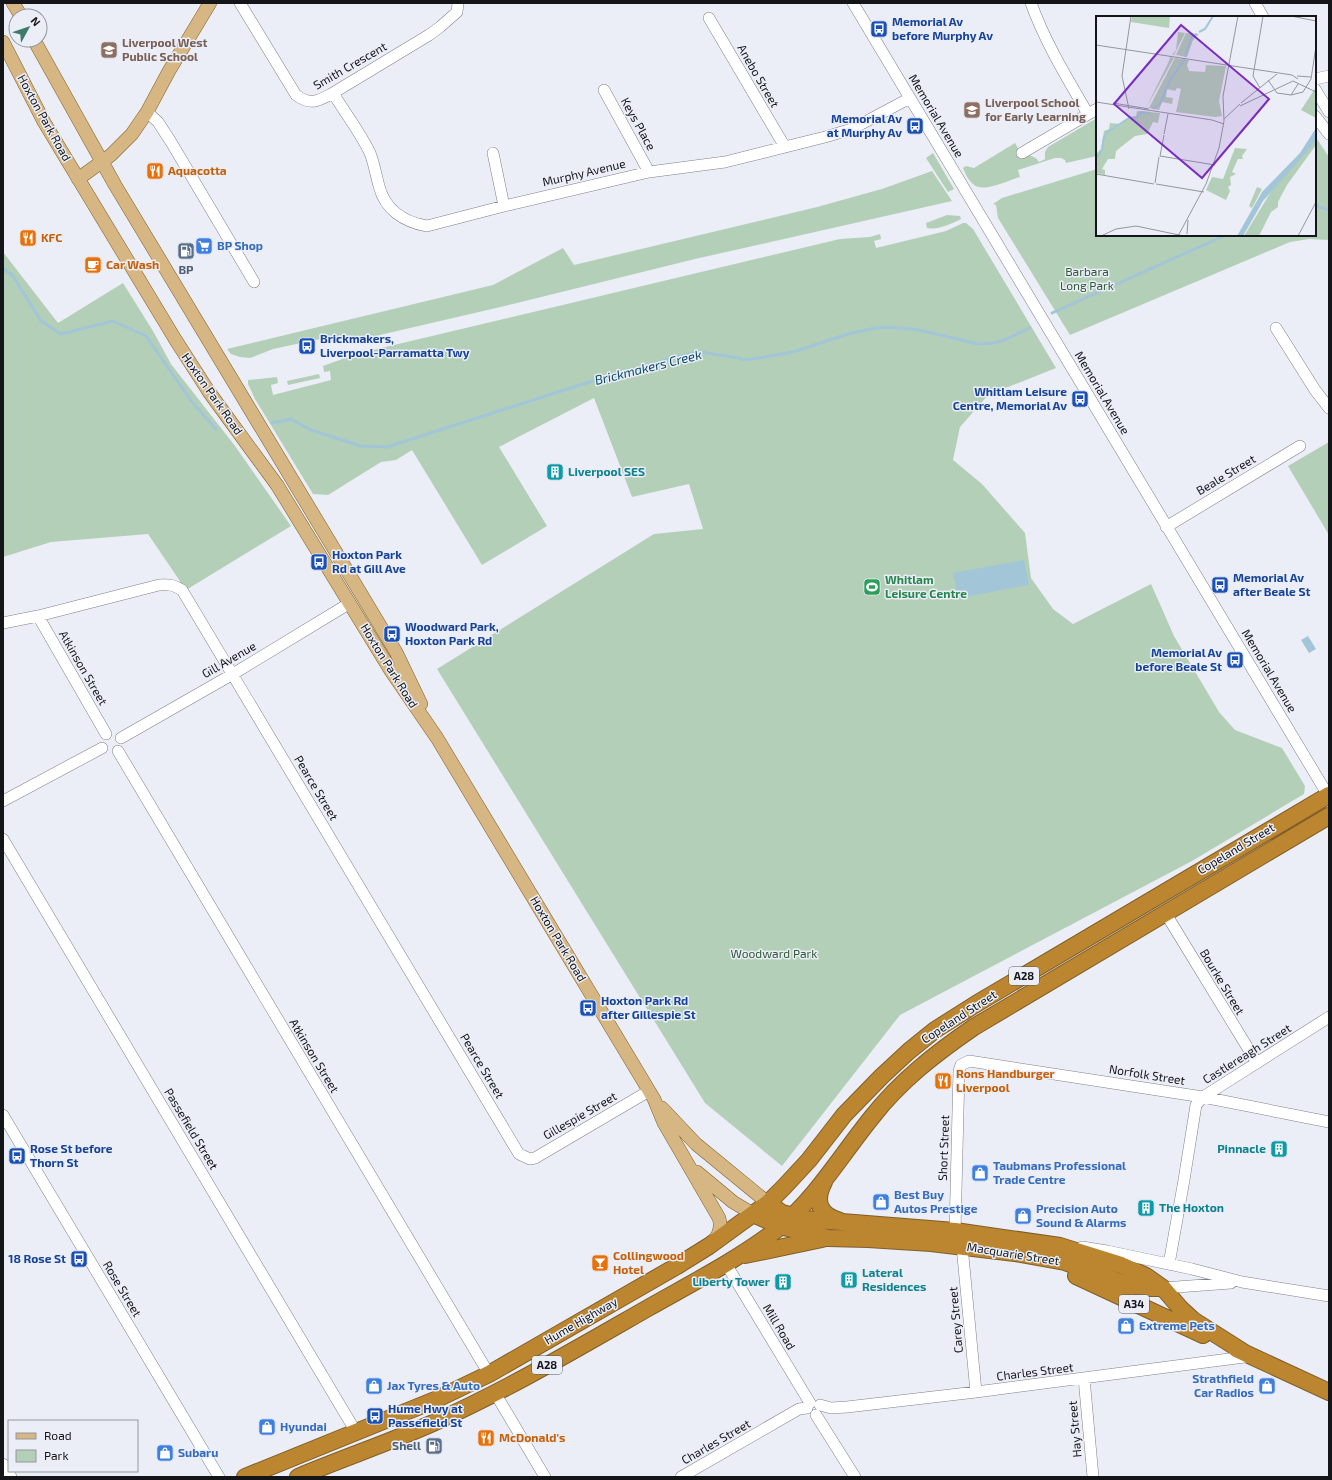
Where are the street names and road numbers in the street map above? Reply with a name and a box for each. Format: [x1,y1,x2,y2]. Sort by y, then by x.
street label: Smith Crescent [310,38,389,92]
street label: Anebo Street [735,41,783,110]
street label: Memorial Avenue [907,71,967,160]
street label: Hoxton Park Road [15,72,74,163]
street label: Keys Place [619,95,659,152]
street label: Murphy Avenue [541,156,627,188]
street label: Memorial Avenue [1073,348,1133,437]
street label: Hoxton Park Road [179,350,246,437]
street label: Beale Street [1193,451,1258,497]
street label: Hoxton Park Road [358,621,421,710]
street label: Memorial Avenue [1240,626,1300,715]
street label: Atkinson Street [57,628,111,708]
street label: Gill Avenue [199,638,258,680]
street label: Pearce Street [292,753,342,823]
street label: Copeland Street [1195,819,1277,877]
street label: Hoxton Park Road [528,893,590,984]
street label: Bourke Street [1198,946,1248,1017]
road number: A28 [1009,967,1039,985]
street label: Copeland Street [918,986,999,1046]
street label: Atkinson Street [287,1016,343,1095]
street label: Castlereagh Street [1200,1020,1294,1086]
street label: Pearce Street [458,1031,508,1101]
street label: Norfolk Street [1108,1061,1187,1087]
street label: Passefield Street [162,1085,222,1172]
street label: Gillespie Street [540,1088,619,1142]
street label: Short Street [935,1114,951,1181]
street label: Macquarie Street [966,1239,1061,1267]
street label: Rose Street [101,1258,145,1319]
street label: Carey Street [945,1286,965,1354]
street label: Hume Highway [542,1293,620,1347]
road number: A34 [1119,1295,1149,1313]
street label: Mill Road [761,1301,799,1352]
road number: A28 [532,1356,562,1374]
street label: Charles Street [996,1359,1075,1383]
street label: Hay Street [1065,1400,1083,1458]
street label: Charles Street [679,1416,753,1467]

